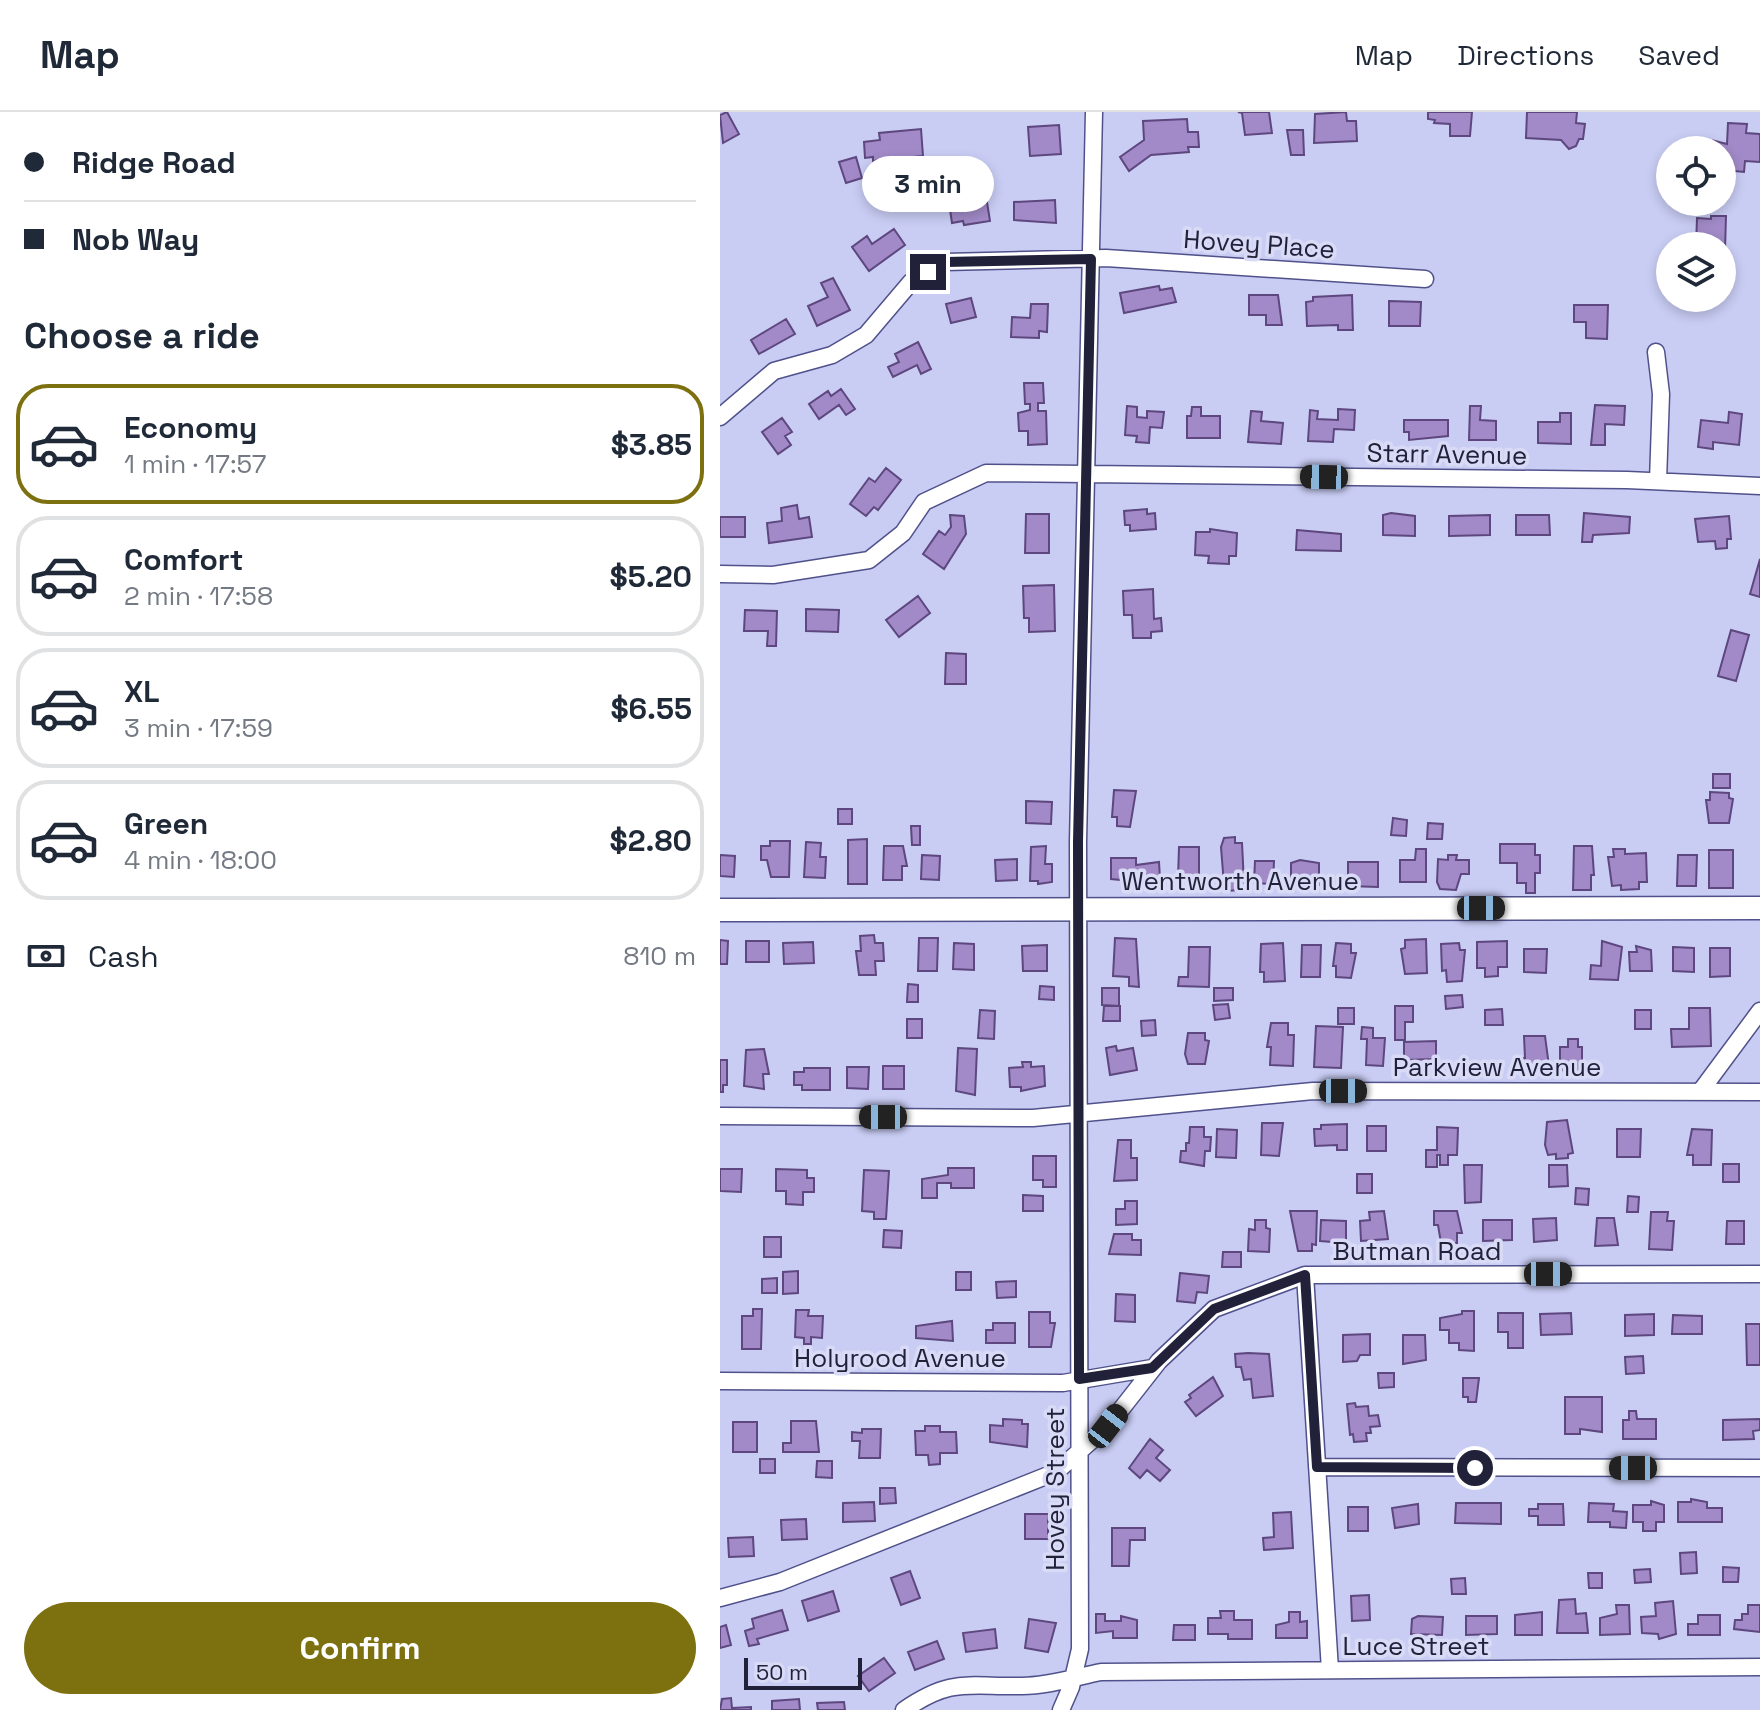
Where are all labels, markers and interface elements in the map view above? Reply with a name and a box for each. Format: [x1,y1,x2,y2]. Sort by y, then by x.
text: Map [40,31,120,79]
text: Map [1355,37,1413,73]
text: Directions [1457,37,1594,73]
text: Saved [1638,37,1720,73]
map controls [1656,136,1736,312]
button: locate [1656,136,1736,216]
text: Ridge Road [72,143,236,182]
callout: 3 min [862,156,994,212]
text: 3 min [894,167,962,201]
text: Nob Way [72,220,199,259]
street label: Hovey Place [1182,222,1336,266]
button: layers [1656,232,1736,312]
route end [910,254,946,290]
text: Choose a ride [24,313,260,359]
icon: car [28,408,100,480]
text: Economy [124,408,257,447]
text: $3.85 [611,425,692,464]
street label: Starr Avenue [1366,436,1528,472]
text: 1 min · 17:57 [124,447,266,481]
car [1300,465,1348,489]
icon: car [28,540,100,612]
text: Comfort [124,540,243,579]
text: $5.20 [610,557,692,596]
text: 2 min · 17:58 [124,579,273,613]
icon: car [28,672,100,744]
text: XL [124,672,160,711]
text: $6.55 [610,689,692,728]
text: 3 min · 17:59 [124,711,273,745]
icon: car [28,804,100,876]
text: Green [124,804,208,843]
text: $2.80 [610,821,692,860]
text: 4 min · 18:00 [124,843,277,877]
street label: Wentworth Avenue [1121,864,1359,898]
car [1457,896,1505,920]
icon: cash [24,934,68,978]
text: Cash [88,937,159,976]
text: 810 m [623,939,696,973]
street label: Parkview Avenue [1393,1050,1601,1084]
car [1319,1079,1367,1103]
car [859,1105,907,1129]
street label: Butman Road [1333,1234,1501,1268]
car [1524,1262,1572,1286]
street label: Holyrood Avenue [794,1341,1006,1375]
car [1084,1400,1132,1452]
street label: Hovey Street [1038,1407,1072,1571]
route start [1457,1450,1493,1486]
car [1609,1456,1657,1480]
button: Confirm [24,1602,696,1694]
street label: Luce Street [1342,1629,1490,1663]
scale bar [744,1654,862,1690]
text: 50 m [756,1658,808,1686]

